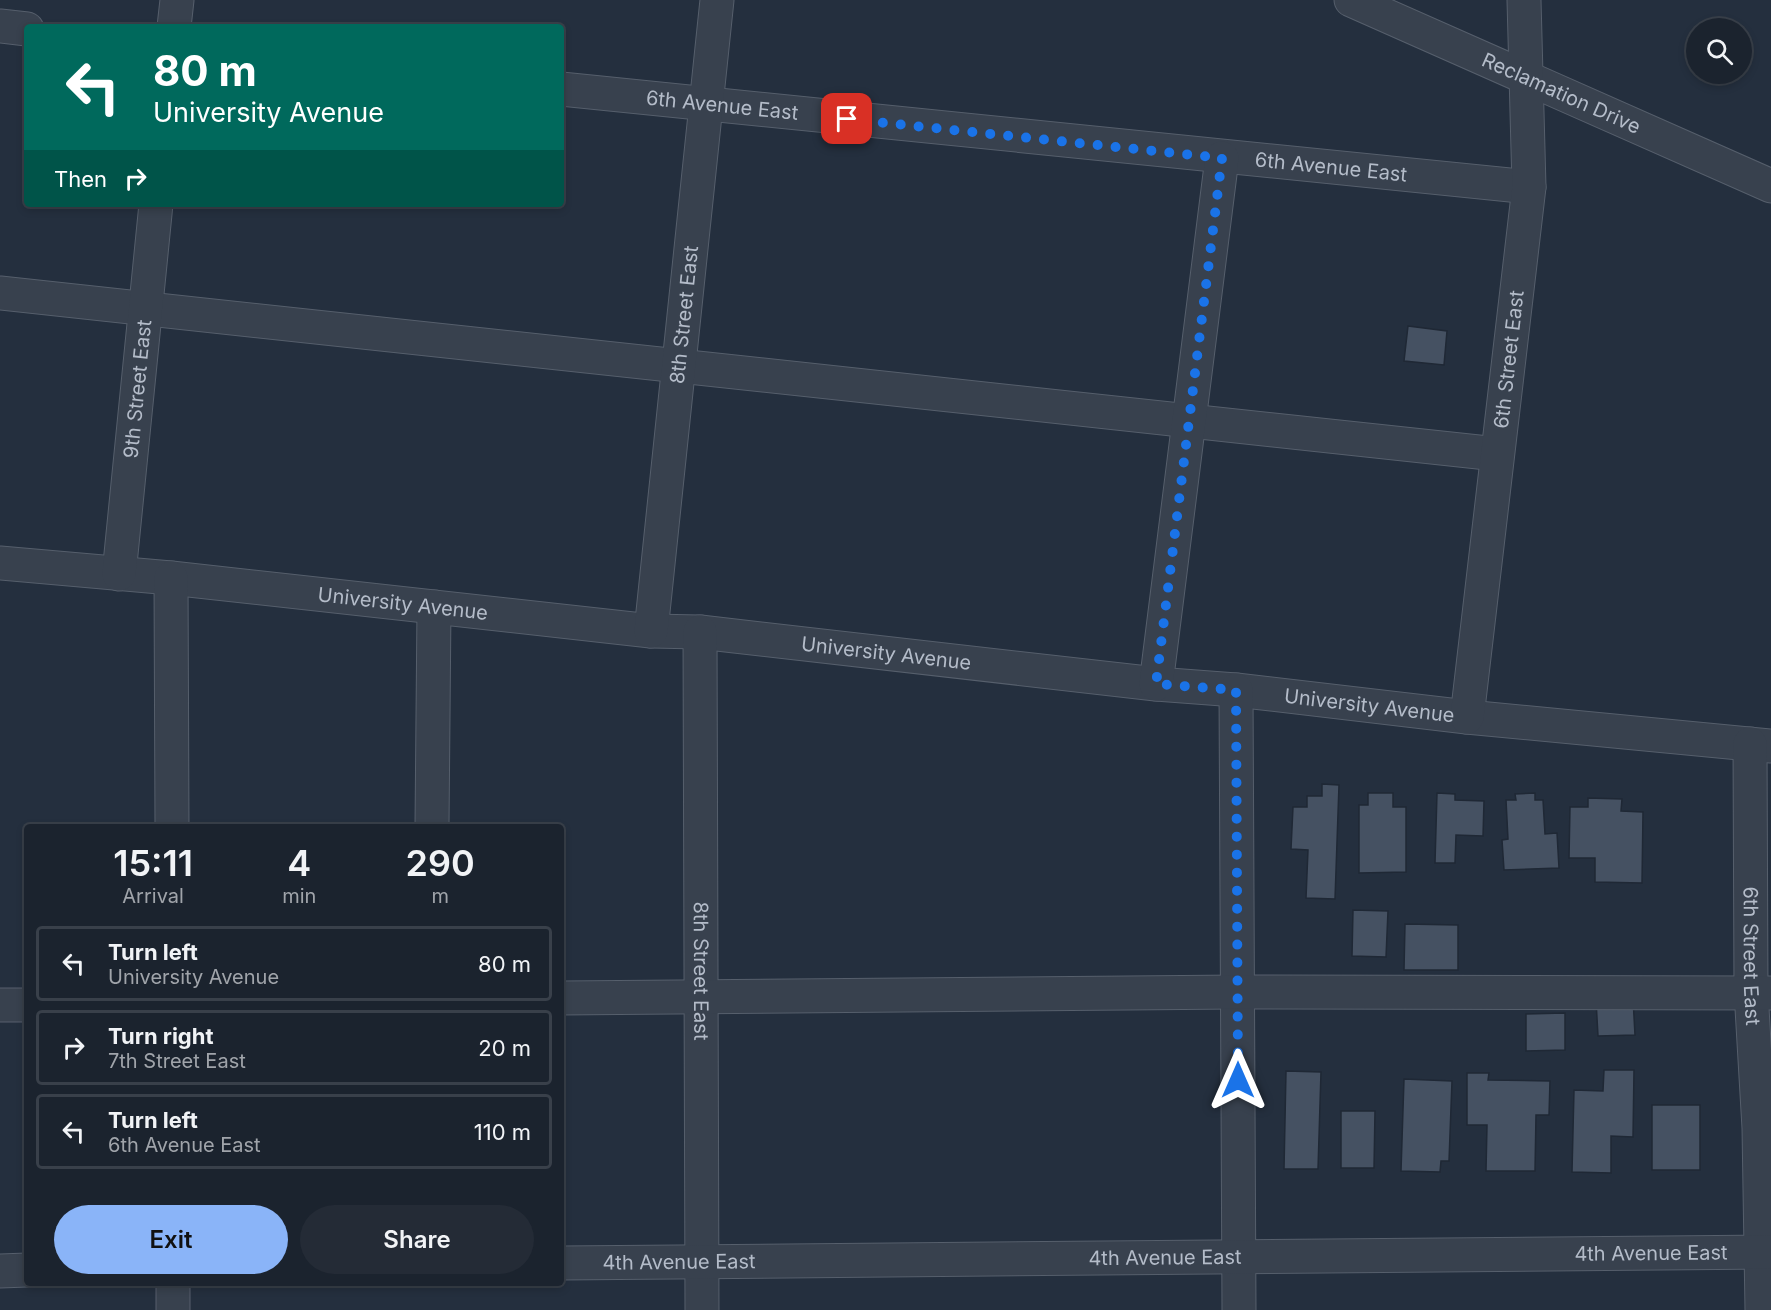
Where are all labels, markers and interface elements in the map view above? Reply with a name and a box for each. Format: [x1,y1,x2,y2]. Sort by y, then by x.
map controls [1686,18,1752,84]
button: search [1686,18,1752,84]
text: 80 m [153,45,257,96]
icon: left [54,48,132,126]
street label: Reclamation Drive [1478,48,1644,139]
street label: 6th Avenue East [645,86,800,125]
pin [821,93,872,144]
text: University Avenue [153,96,384,129]
icon: arrive [830,102,863,135]
street label: 6th Avenue East [1254,147,1409,187]
icon: right [119,162,152,195]
text: Then [54,166,107,192]
street label: 8th Street East [665,244,703,385]
street label: 6th Street East [1489,289,1529,430]
street label: 9th Street East [119,318,156,459]
street label: University Avenue [317,582,489,625]
street label: University Avenue [800,632,973,675]
street label: University Avenue [1283,684,1456,727]
text: 15:11 [113,841,193,885]
text: 4 [287,841,311,885]
text: 290 [406,841,475,885]
text: Arrival [122,884,184,908]
text: min [282,884,316,908]
text: m [431,884,449,908]
street label: 6th Street East [1739,887,1765,1027]
street label: 8th Street East [689,902,713,1041]
text: Turn left [108,939,198,965]
icon: left [57,947,90,980]
text: 80 m [478,951,531,977]
text: University Avenue [108,965,279,989]
text: Turn right [108,1023,214,1049]
icon: right [57,1031,90,1064]
text: 20 m [478,1035,531,1061]
position arrow [1206,1048,1270,1112]
text: 7th Street East [108,1049,246,1073]
text: Turn left [108,1107,198,1133]
icon: left [57,1115,90,1148]
text: 110 m [474,1119,531,1145]
text: 6th Avenue East [108,1133,261,1157]
button: Exit [54,1205,288,1274]
button: Share [300,1205,534,1274]
street label: 4th Avenue East [1574,1240,1728,1266]
street label: 4th Avenue East [1088,1245,1242,1270]
street label: 4th Avenue East [602,1249,756,1275]

